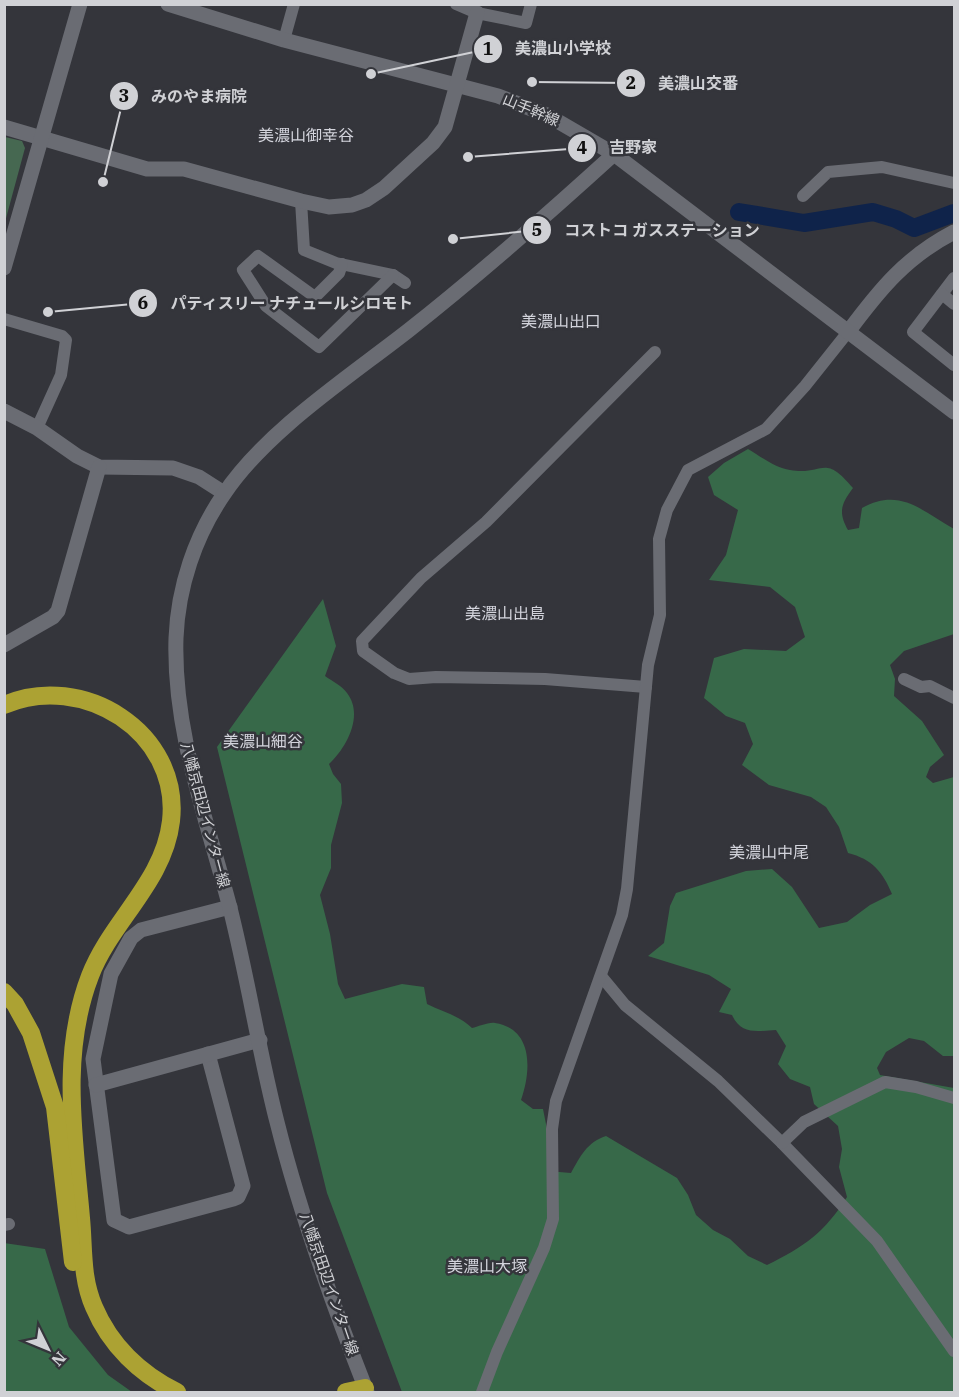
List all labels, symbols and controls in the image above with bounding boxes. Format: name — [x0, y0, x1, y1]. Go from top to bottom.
callout: 美濃山小学校 — [473, 32, 623, 66]
text: 1 — [483, 37, 494, 60]
text: 美濃山小学校 — [515, 38, 611, 58]
callout: 美濃山交番 — [616, 66, 750, 100]
text: 2 — [626, 71, 636, 94]
text: 美濃山交番 — [658, 73, 738, 93]
callout: みのやま病院 — [109, 79, 259, 113]
text: 3 — [119, 84, 129, 107]
text: みのやま病院 — [151, 86, 247, 106]
street label: 山手幹線 — [500, 89, 563, 130]
district label: 美濃山御幸谷 — [258, 125, 354, 145]
callout: 吉野家 — [567, 131, 669, 165]
text: 4 — [577, 136, 588, 159]
text: 吉野家 — [609, 137, 657, 157]
callout: コストコ ガスステーション — [522, 213, 771, 247]
text: 5 — [532, 218, 542, 241]
text: コストコ ガスステーション — [564, 220, 760, 240]
callout: パティスリー ナチュールシロモト — [128, 286, 426, 320]
text: 6 — [138, 291, 149, 314]
text: パティスリー ナチュールシロモト — [171, 293, 413, 313]
district label: 美濃山出口 — [521, 311, 601, 331]
district label: 美濃山出島 — [465, 603, 545, 623]
district label: 美濃山細谷 — [223, 731, 303, 751]
street label: 八幡京田辺インター線 — [177, 740, 234, 890]
district label: 美濃山中尾 — [729, 842, 809, 862]
street label: 八幡京田辺インター線 — [296, 1210, 363, 1358]
district label: 美濃山大塚 — [447, 1256, 527, 1276]
north arrow — [18, 1319, 78, 1379]
text: N — [47, 1348, 71, 1371]

